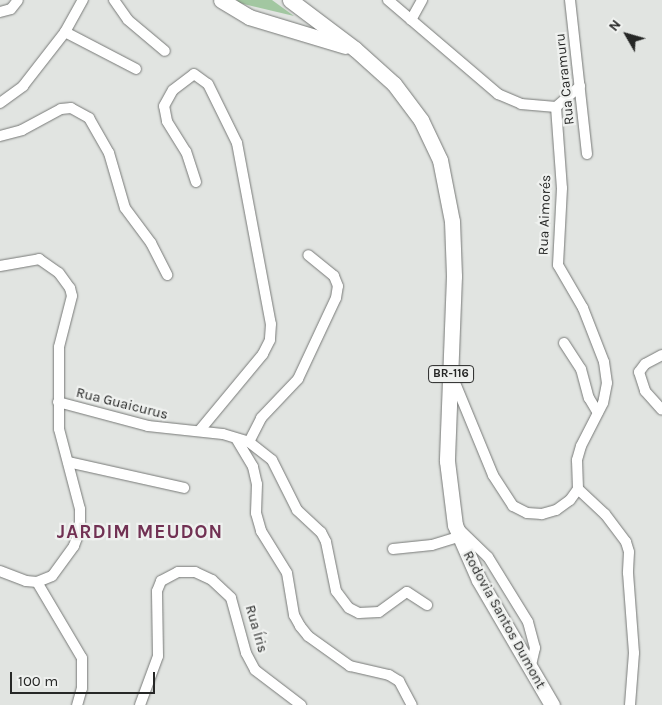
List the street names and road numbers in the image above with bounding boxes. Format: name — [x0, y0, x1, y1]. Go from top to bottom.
street label: Rua Caramuru — [552, 32, 578, 126]
street label: Rua Aimorés — [535, 174, 555, 256]
road number: BR-116 — [427, 364, 475, 384]
street label: Rua Guaicurus — [74, 384, 170, 424]
street label: Rodovia Santos Dumont — [459, 548, 549, 692]
street label: Rua Íris — [241, 603, 271, 655]

